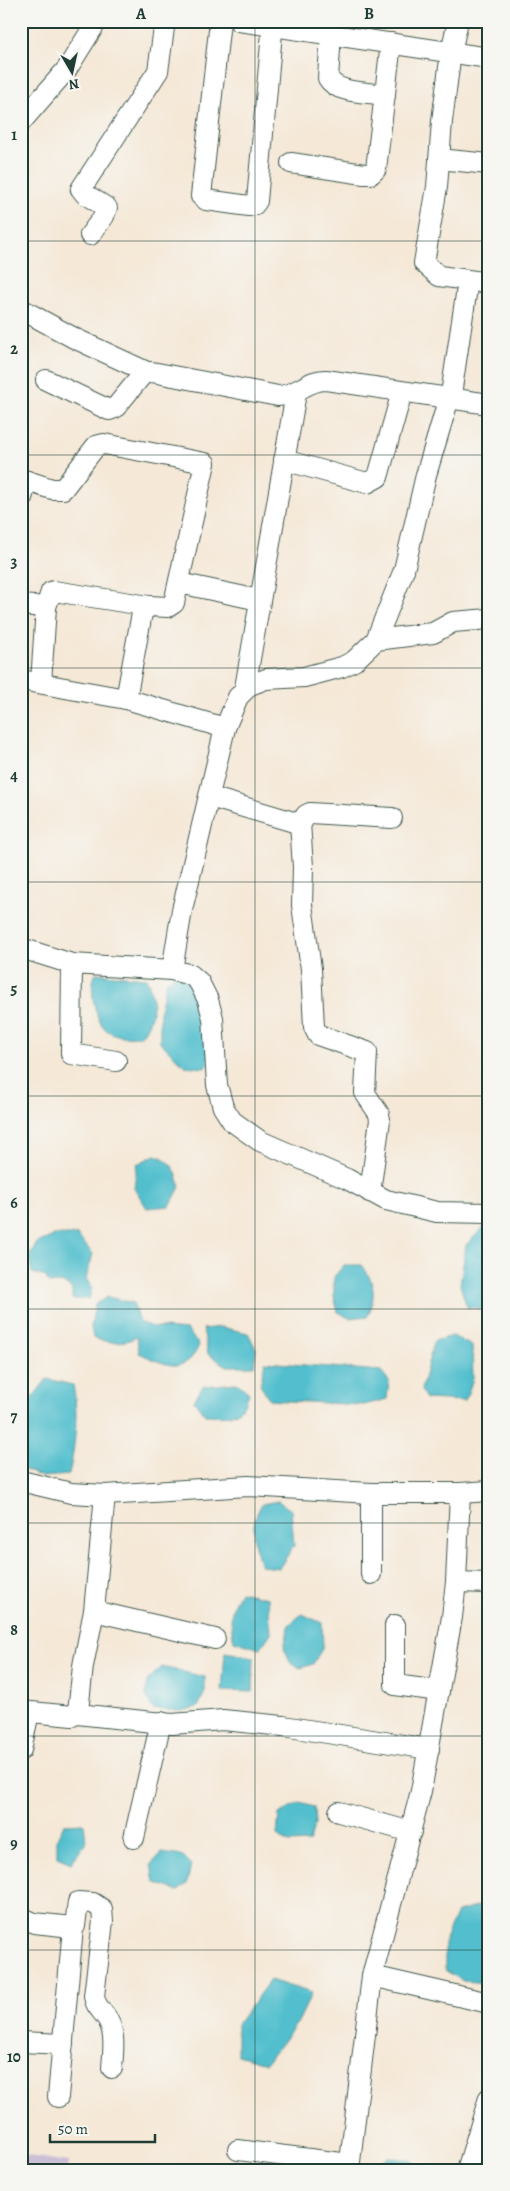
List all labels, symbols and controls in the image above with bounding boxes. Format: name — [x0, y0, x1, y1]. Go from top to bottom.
text: A — [135, 3, 147, 25]
text: B — [364, 3, 374, 25]
north arrow — [48, 48, 98, 98]
text: N — [67, 74, 80, 95]
text: 1 — [11, 124, 17, 146]
text: 2 — [10, 338, 18, 360]
text: 3 — [11, 551, 18, 573]
text: 4 — [10, 765, 18, 787]
text: 5 — [11, 978, 18, 1000]
text: 6 — [10, 1192, 18, 1214]
text: 7 — [11, 1406, 18, 1428]
text: 8 — [10, 1619, 18, 1641]
text: 9 — [10, 1833, 18, 1855]
text: 10 — [7, 2046, 21, 2068]
scale bar — [50, 2111, 155, 2143]
text: 50 m — [58, 2119, 88, 2139]

